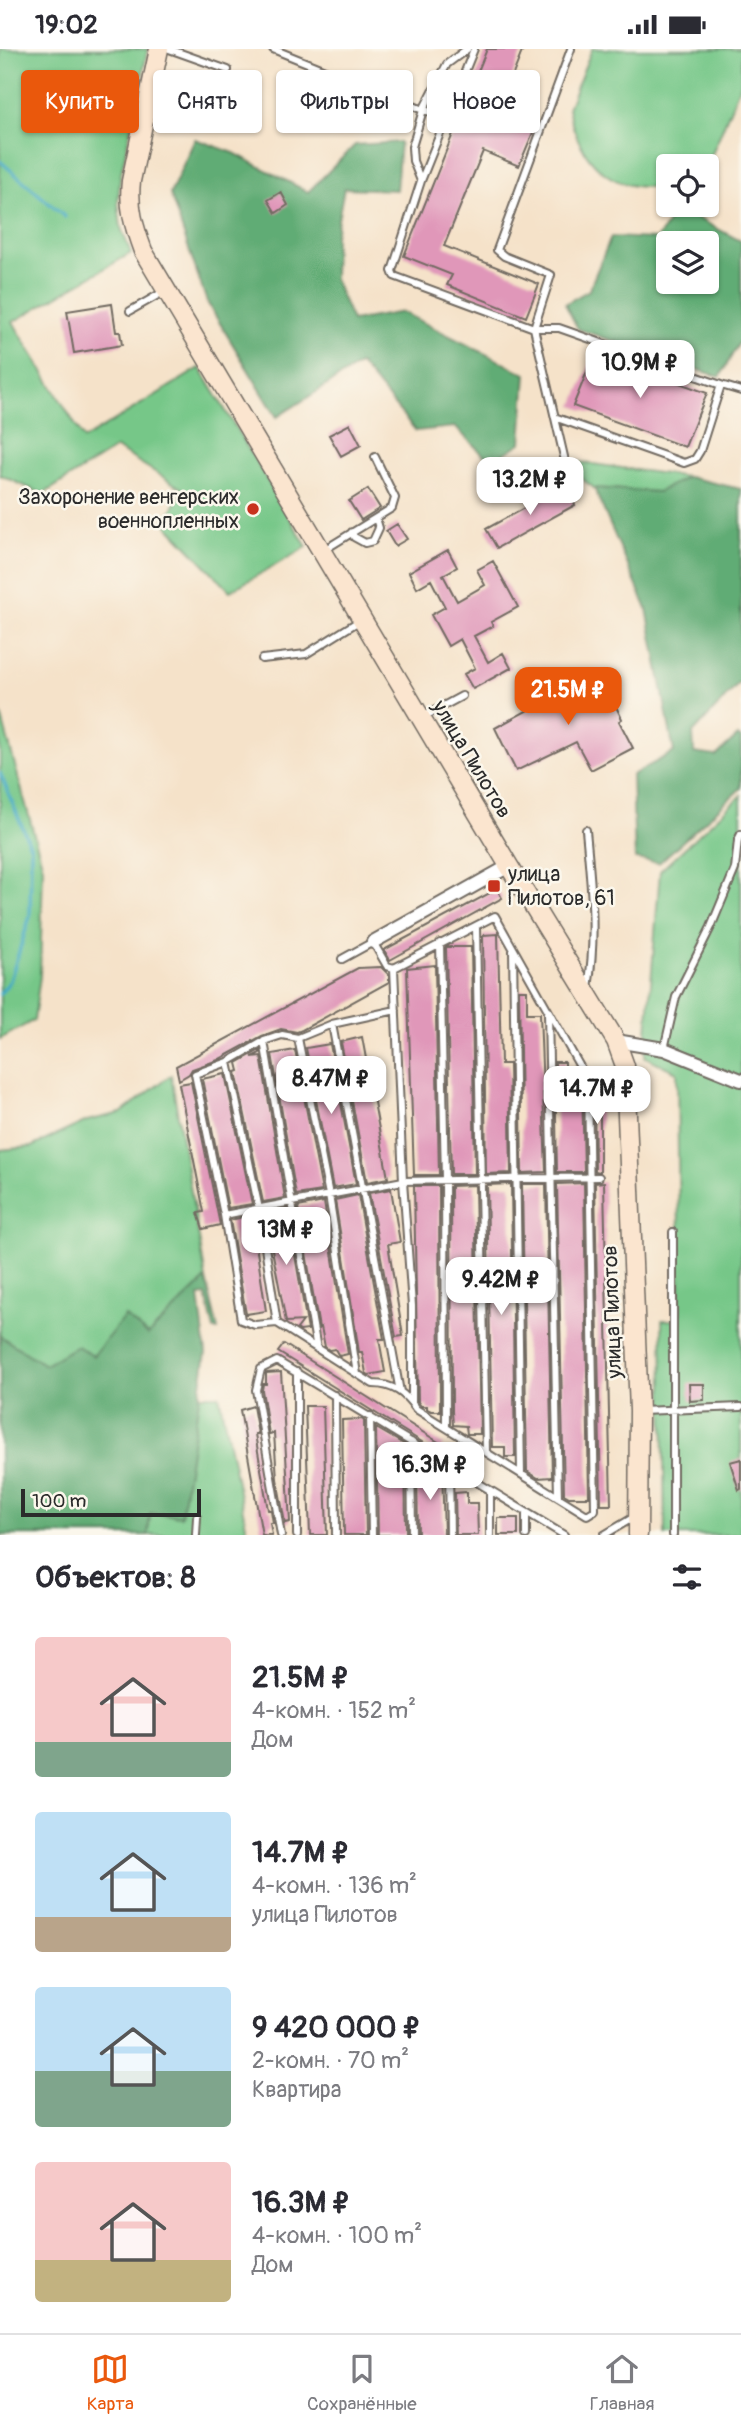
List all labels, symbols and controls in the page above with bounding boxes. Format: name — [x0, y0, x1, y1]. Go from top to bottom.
text: 19:02 — [35, 9, 98, 41]
chip: Купить — [21, 70, 139, 133]
chip: Снять — [153, 70, 262, 133]
chip: Фильтры — [276, 70, 413, 133]
chip: Новое — [427, 70, 540, 133]
map controls — [656, 154, 719, 294]
button: locate — [656, 154, 719, 217]
button: layers — [656, 231, 719, 294]
pin: 10.9M ₽ — [575, 341, 705, 400]
text: 10.9M ₽ — [602, 348, 678, 377]
pin: 13.2M ₽ — [465, 457, 595, 517]
text: 13.2M ₽ — [492, 465, 568, 494]
place label: Захоронение венгерских военнопленных — [18, 484, 239, 535]
marker: Захоронение венгерских военнопленных — [245, 501, 261, 517]
pin: 21.5M ₽ — [503, 667, 633, 727]
text: 21.5M ₽ — [531, 675, 605, 704]
street label: улица Пилотов — [425, 694, 517, 823]
place label: улица Пилотов, 61 — [507, 861, 615, 912]
marker: улица Пилотов, 61 — [486, 878, 502, 894]
pin: 8.47M ₽ — [266, 1056, 396, 1116]
text: 8.47M ₽ — [292, 1064, 370, 1093]
pin: 14.7M ₽ — [532, 1067, 662, 1126]
text: 14.7M ₽ — [560, 1074, 634, 1103]
pin: 13M ₽ — [237, 1207, 335, 1267]
text: 13M ₽ — [257, 1215, 315, 1244]
street label: улица Пилотов — [597, 1245, 628, 1380]
pin: 9.42M ₽ — [436, 1257, 566, 1317]
text: 9.42M ₽ — [462, 1265, 540, 1294]
pin: 16.3M ₽ — [365, 1443, 495, 1502]
text: 16.3M ₽ — [392, 1450, 468, 1479]
scale bar — [21, 1486, 201, 1518]
text: 100 m — [32, 1489, 86, 1513]
icon: filters — [668, 1558, 706, 1596]
text: Объектов: 8 — [35, 1559, 196, 1596]
text: 21.5M ₽ — [252, 1659, 349, 1696]
icon: home — [91, 1665, 175, 1749]
text: 4-комн. · 152 m² — [252, 1696, 416, 1725]
text: Дом — [252, 1725, 293, 1754]
text: 14.7M ₽ — [252, 1834, 350, 1871]
icon: home — [91, 1840, 175, 1924]
text: 4-комн. · 136 m² — [252, 1871, 417, 1900]
text: улица Пилотов — [252, 1900, 398, 1929]
text: 9 420 000 ₽ — [252, 2009, 421, 2046]
icon: home — [91, 2015, 175, 2099]
text: 2-комн. · 70 m² — [252, 2046, 409, 2075]
text: Квартира — [252, 2075, 341, 2104]
text: 16.3M ₽ — [252, 2184, 351, 2221]
icon: home — [91, 2190, 175, 2274]
text: 4-комн. · 100 m² — [252, 2221, 422, 2250]
text: Дом — [252, 2250, 293, 2279]
tab: Карта — [87, 2350, 134, 2416]
tab: Сохранённые — [307, 2350, 417, 2416]
tab: Главная — [590, 2350, 654, 2416]

